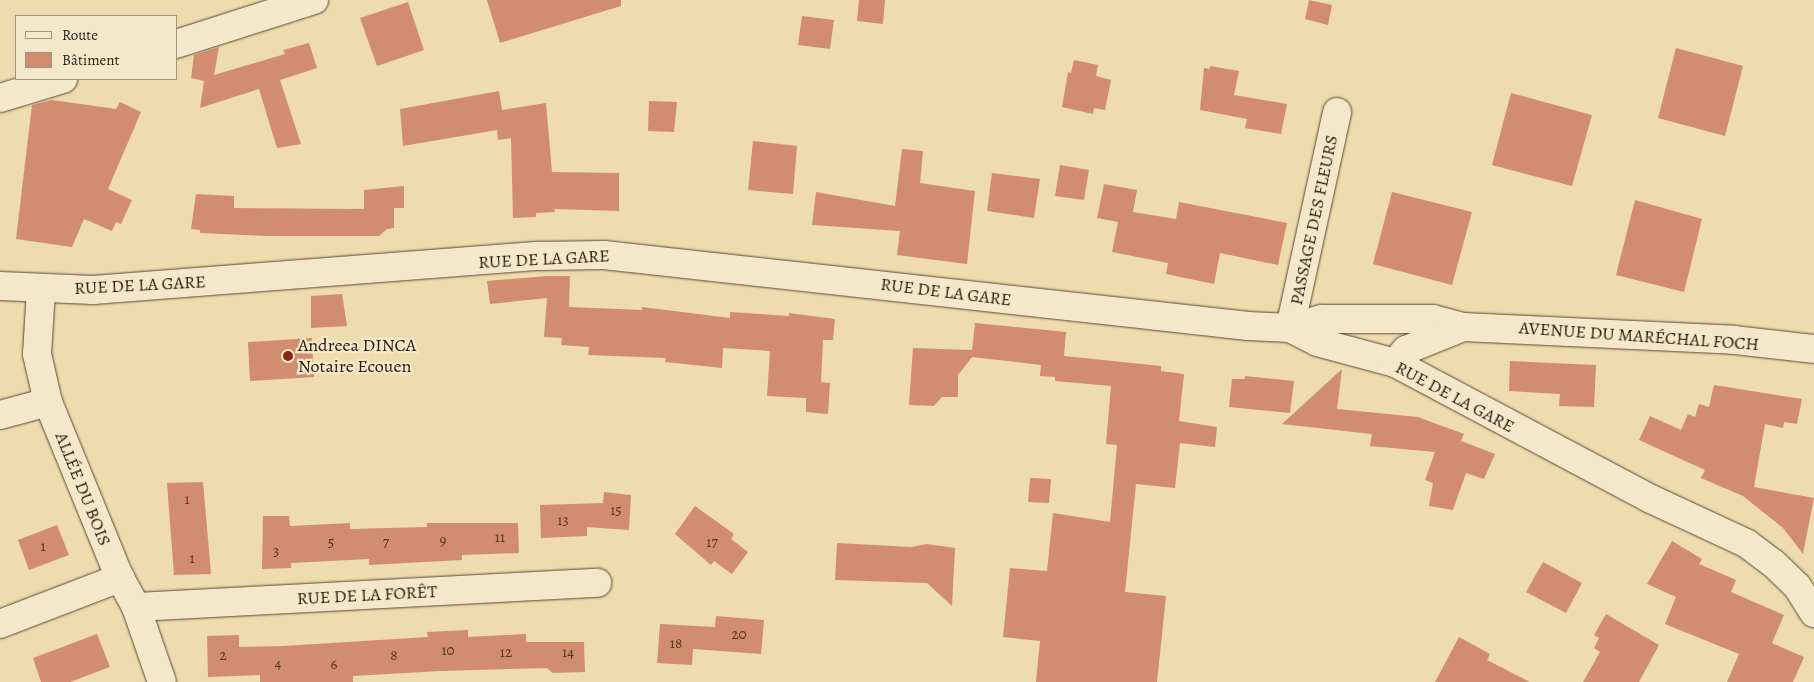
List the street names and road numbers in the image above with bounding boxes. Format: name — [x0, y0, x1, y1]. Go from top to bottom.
street label: PASSAGE DES FLEURS — [1285, 133, 1343, 307]
street label: RUE DE LA GARE — [478, 245, 610, 273]
street label: RUE DE LA GARE — [74, 271, 206, 299]
street label: RUE DE LA GARE — [879, 273, 1013, 311]
street label: AVENUE DU MARÉCHAL FOCH — [1518, 317, 1760, 355]
street label: RUE DE LA GARE — [1392, 357, 1518, 437]
street label: ALLÉE DU BOIS — [50, 429, 116, 549]
street label: RUE DE LA FORÊT — [296, 581, 438, 609]

